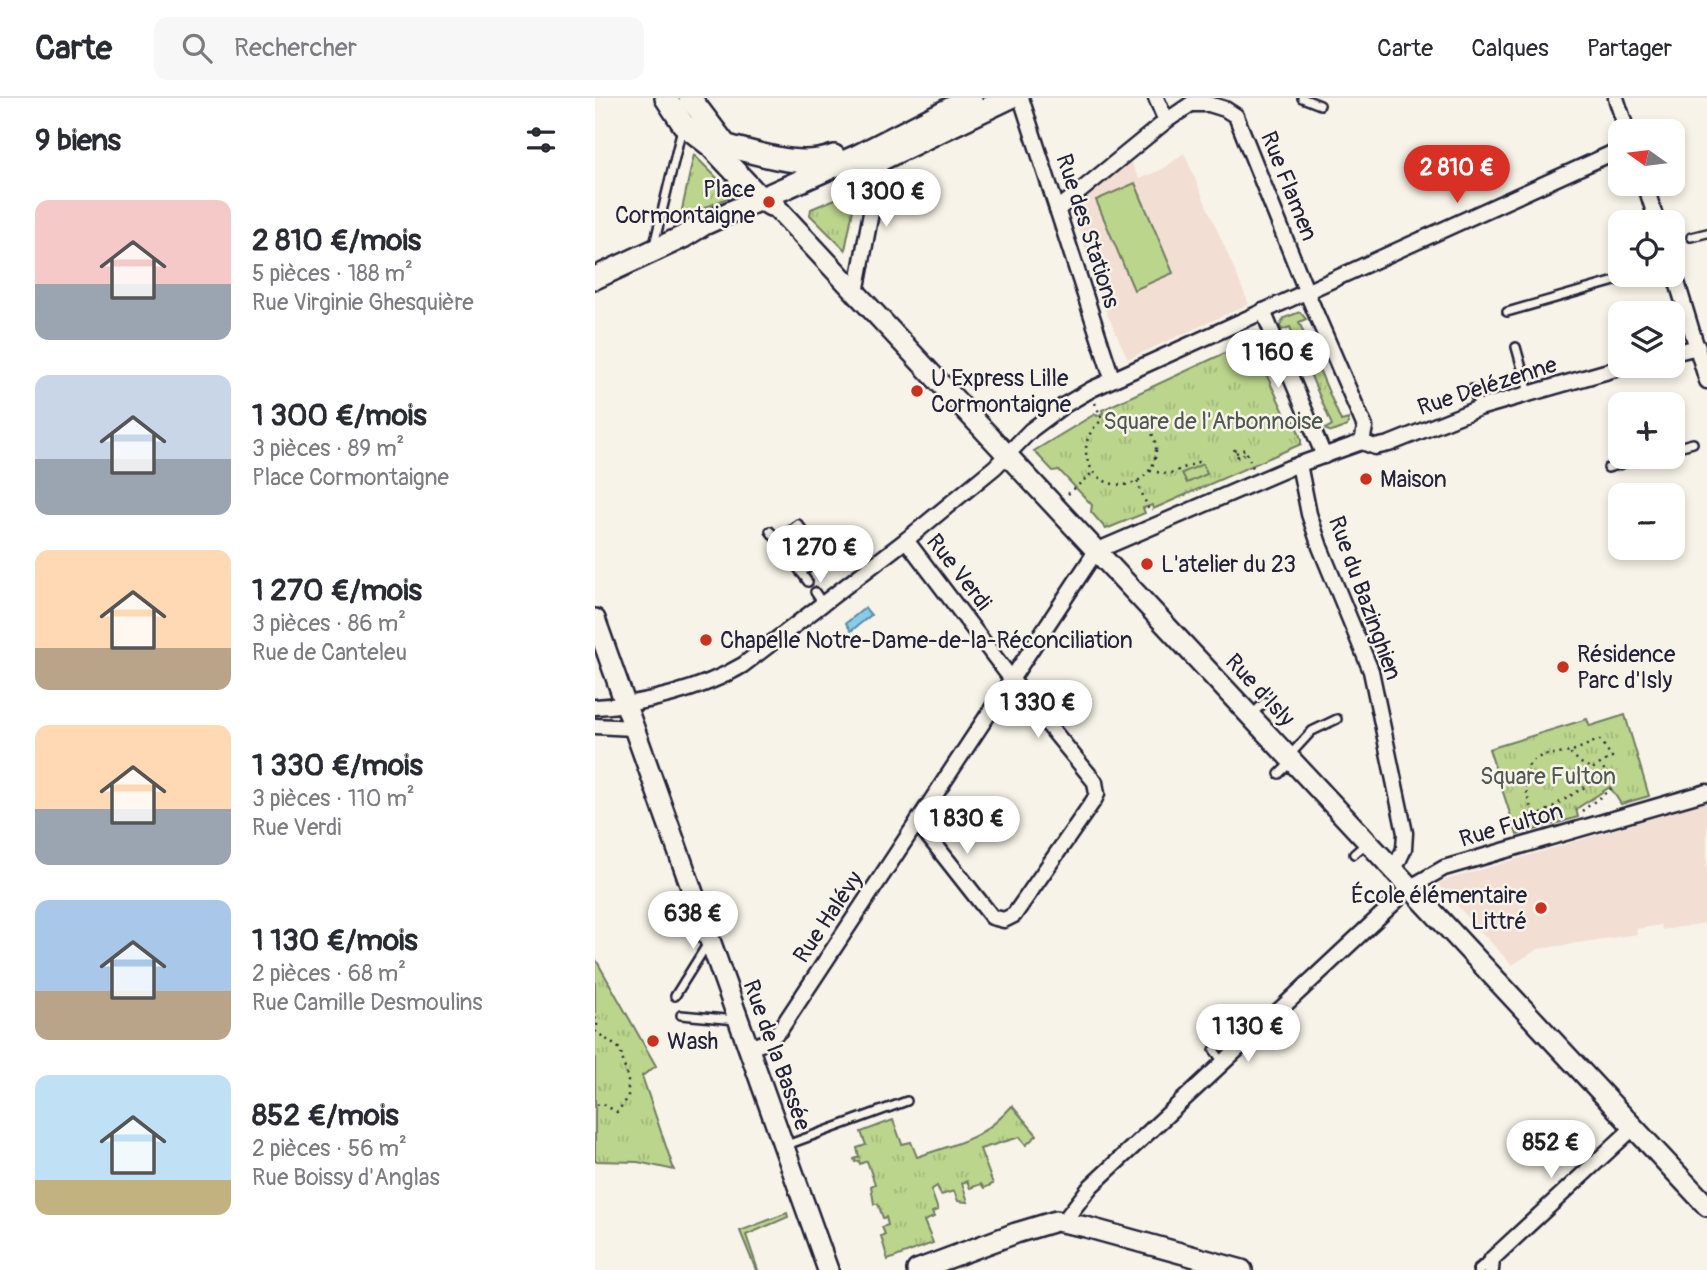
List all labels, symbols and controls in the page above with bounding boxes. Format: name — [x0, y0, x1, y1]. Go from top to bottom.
search box — [154, 17, 644, 80]
text: Carte — [35, 28, 112, 69]
icon: search — [178, 29, 216, 67]
text: Rechercher — [234, 32, 357, 64]
text: Carte — [1377, 34, 1433, 63]
text: Calques — [1471, 34, 1549, 63]
text: Partager — [1587, 34, 1672, 63]
north arrow — [1608, 119, 1685, 196]
map controls — [1608, 119, 1685, 560]
icon: filters — [522, 121, 560, 159]
text: 9 biens — [35, 122, 121, 159]
street label: Rue Flamen — [1254, 127, 1324, 245]
pin: 2 810 € — [1392, 146, 1522, 205]
street label: Rue des Stations — [1049, 150, 1127, 312]
text: 2 810 € — [1420, 153, 1494, 182]
pin: 1 300 € — [821, 170, 951, 229]
place label: Place Cormontaigne — [615, 175, 756, 230]
text: 1 300 € — [847, 177, 925, 206]
marker: Place Cormontaigne — [761, 194, 777, 210]
button: locate — [1608, 210, 1685, 287]
text: 2 810 €/mois — [252, 222, 421, 259]
icon: home — [91, 228, 175, 312]
text: 5 pièces · 188 m² — [252, 259, 413, 288]
text: Rue Virginie Ghesquière — [252, 288, 474, 317]
button: layers — [1608, 301, 1685, 378]
pin: 1 160 € — [1213, 330, 1343, 390]
text: 1 160 € — [1242, 338, 1314, 367]
street label: Rue Delézenne — [1414, 350, 1561, 422]
place label: U Express Lille Cormontaigne — [931, 364, 1072, 419]
marker: U Express Lille Cormontaigne — [909, 383, 925, 399]
button: + — [1608, 392, 1685, 469]
text: 1 300 €/mois — [252, 397, 427, 434]
icon: home — [91, 403, 175, 487]
park label: Square de l'Arbonnoise — [1103, 407, 1323, 436]
text: 3 pièces · 89 m² — [252, 434, 404, 463]
text: Place Cormontaigne — [252, 463, 449, 492]
place label: Maison — [1380, 465, 1447, 494]
marker: Maison — [1358, 471, 1374, 487]
button: − — [1608, 483, 1685, 560]
street label: Rue du Bazinghien — [1322, 512, 1408, 684]
pin: 1 270 € — [755, 526, 885, 585]
street label: Rue Verdi — [920, 528, 998, 616]
text: 1 270 € — [783, 533, 857, 562]
place label: L'atelier du 23 — [1161, 550, 1296, 579]
marker: L'atelier du 23 — [1139, 556, 1155, 572]
text: 1 270 €/mois — [252, 572, 422, 609]
icon: home — [91, 578, 175, 662]
text: 3 pièces · 86 m² — [252, 609, 406, 638]
place label: Chapelle Notre-Dame-de-la-Réconciliation — [720, 626, 1133, 655]
marker: Chapelle Notre-Dame-de-la-Réconciliation — [698, 632, 714, 648]
text: Rue de Canteleu — [252, 638, 407, 667]
place label: Résidence Parc d'Isly — [1577, 640, 1676, 695]
street label: Rue d'Isly — [1219, 648, 1301, 733]
marker: Résidence Parc d'Isly — [1555, 659, 1571, 675]
pin: 1 330 € — [973, 680, 1103, 740]
text: 1 330 € — [1000, 688, 1076, 717]
text: 1 330 €/mois — [252, 747, 423, 784]
icon: home — [91, 753, 175, 837]
park label: Square Fulton — [1480, 762, 1616, 791]
text: 3 pièces · 110 m² — [252, 784, 415, 813]
pin: 1 830 € — [902, 796, 1032, 856]
street label: Rue Fulton — [1456, 796, 1566, 854]
text: 1 830 € — [930, 804, 1004, 833]
text: Rue Verdi — [252, 813, 341, 842]
street label: Rue Halévy — [787, 865, 869, 968]
place label: École élémentaire Littré — [1351, 881, 1528, 936]
pin: 638 € — [644, 892, 742, 951]
text: 638 € — [664, 899, 722, 928]
marker: École élémentaire Littré — [1533, 900, 1549, 916]
text: 1 130 €/mois — [252, 922, 418, 959]
icon: home — [91, 928, 175, 1012]
text: 2 pièces · 68 m² — [252, 959, 406, 988]
street label: Rue de la Bassée — [736, 976, 818, 1135]
text: Rue Camille Desmoulins — [252, 988, 482, 1017]
pin: 1 130 € — [1183, 1004, 1313, 1064]
text: 1 130 € — [1212, 1012, 1284, 1041]
place label: Wash — [667, 1027, 718, 1056]
marker: Wash — [645, 1033, 661, 1049]
text: 852 €/mois — [252, 1097, 399, 1134]
icon: home — [91, 1103, 175, 1187]
pin: 852 € — [1502, 1121, 1600, 1180]
text: 852 € — [1522, 1128, 1580, 1157]
text: 2 pièces · 56 m² — [252, 1134, 407, 1163]
text: Rue Boissy d'Anglas — [252, 1163, 440, 1192]

